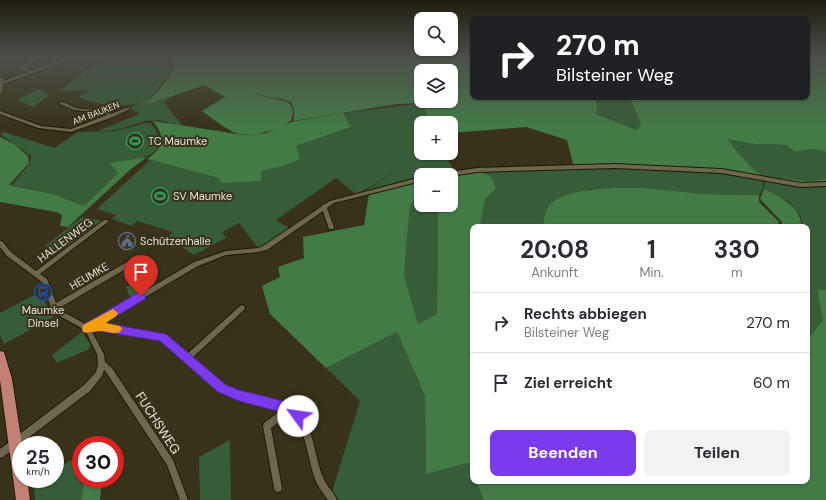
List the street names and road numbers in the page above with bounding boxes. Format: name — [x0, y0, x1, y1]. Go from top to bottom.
street label: AM BAUKEN — [71, 99, 121, 127]
street label: HALLENWEG — [35, 215, 95, 265]
street label: HEUMKE — [67, 259, 111, 293]
street label: FUCHSWEG — [132, 389, 184, 457]

